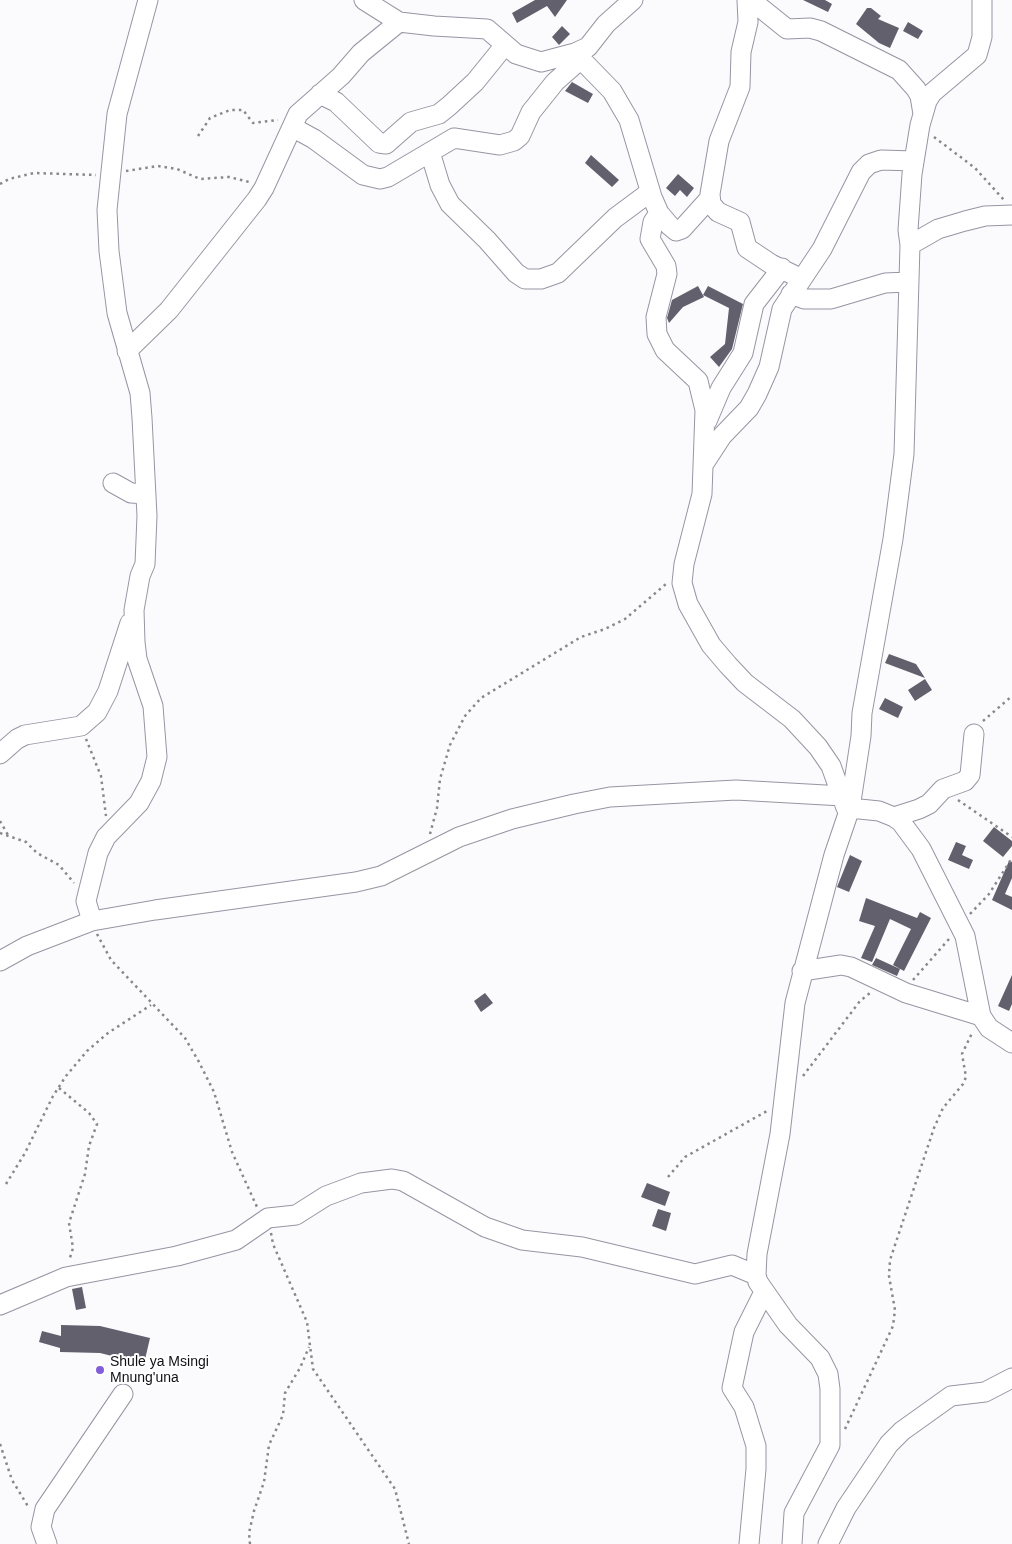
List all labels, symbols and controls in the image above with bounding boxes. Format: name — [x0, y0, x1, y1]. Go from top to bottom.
place label: Shule ya Msingi Mnung'una — [110, 1354, 209, 1386]
marker: Shule ya Msingi Mnung'una — [94, 1364, 106, 1376]

